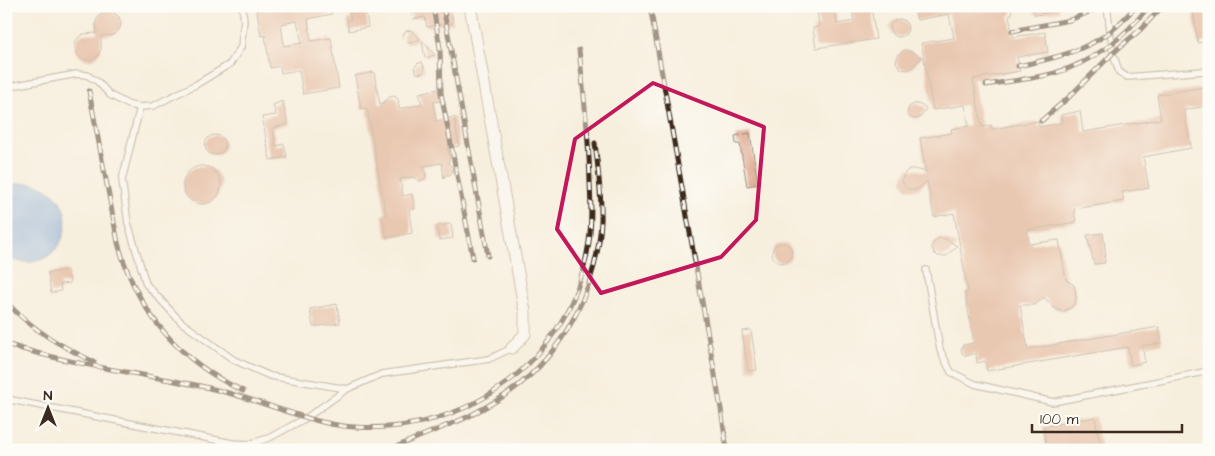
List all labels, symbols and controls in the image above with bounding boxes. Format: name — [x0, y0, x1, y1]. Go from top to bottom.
north arrow — [22, 384, 72, 434]
text: N — [44, 386, 53, 406]
scale bar — [1032, 401, 1182, 433]
text: 100 m — [1040, 409, 1079, 430]

